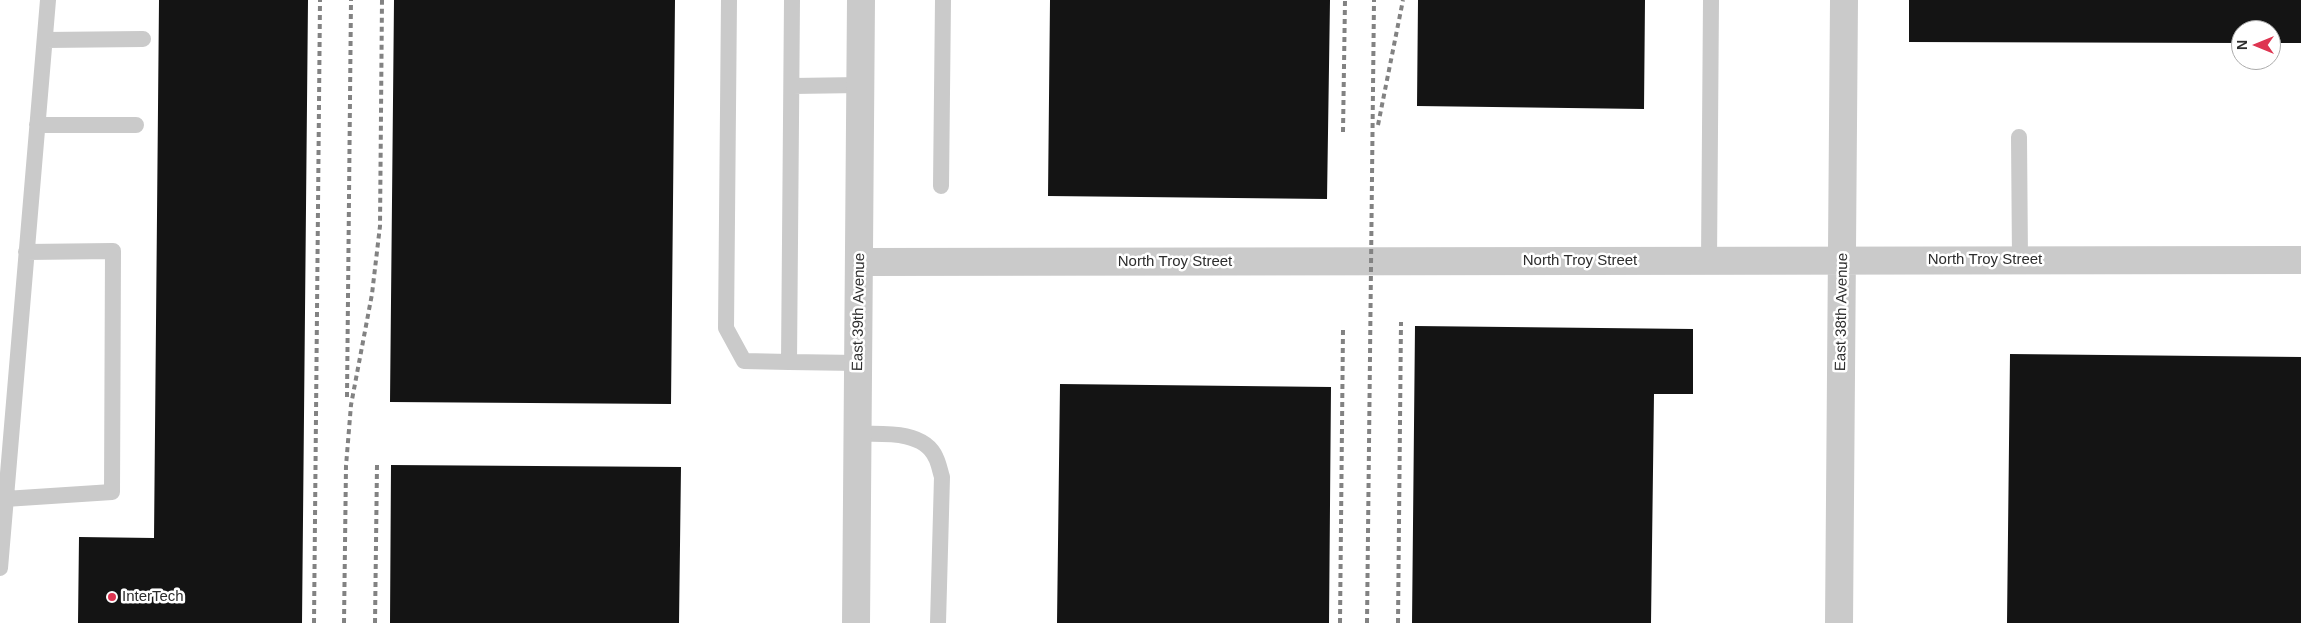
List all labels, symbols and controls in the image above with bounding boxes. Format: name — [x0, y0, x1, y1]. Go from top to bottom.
north arrow — [2231, 20, 2281, 70]
text: N — [2234, 40, 2250, 50]
street label: North Troy Street — [1928, 251, 2042, 269]
street label: North Troy Street — [1523, 252, 1637, 270]
street label: East 39th Avenue — [849, 253, 869, 371]
street label: North Troy Street — [1118, 253, 1232, 271]
street label: East 38th Avenue — [1832, 253, 1852, 371]
place label: InterTech — [122, 588, 184, 606]
marker: InterTech — [106, 591, 118, 603]

